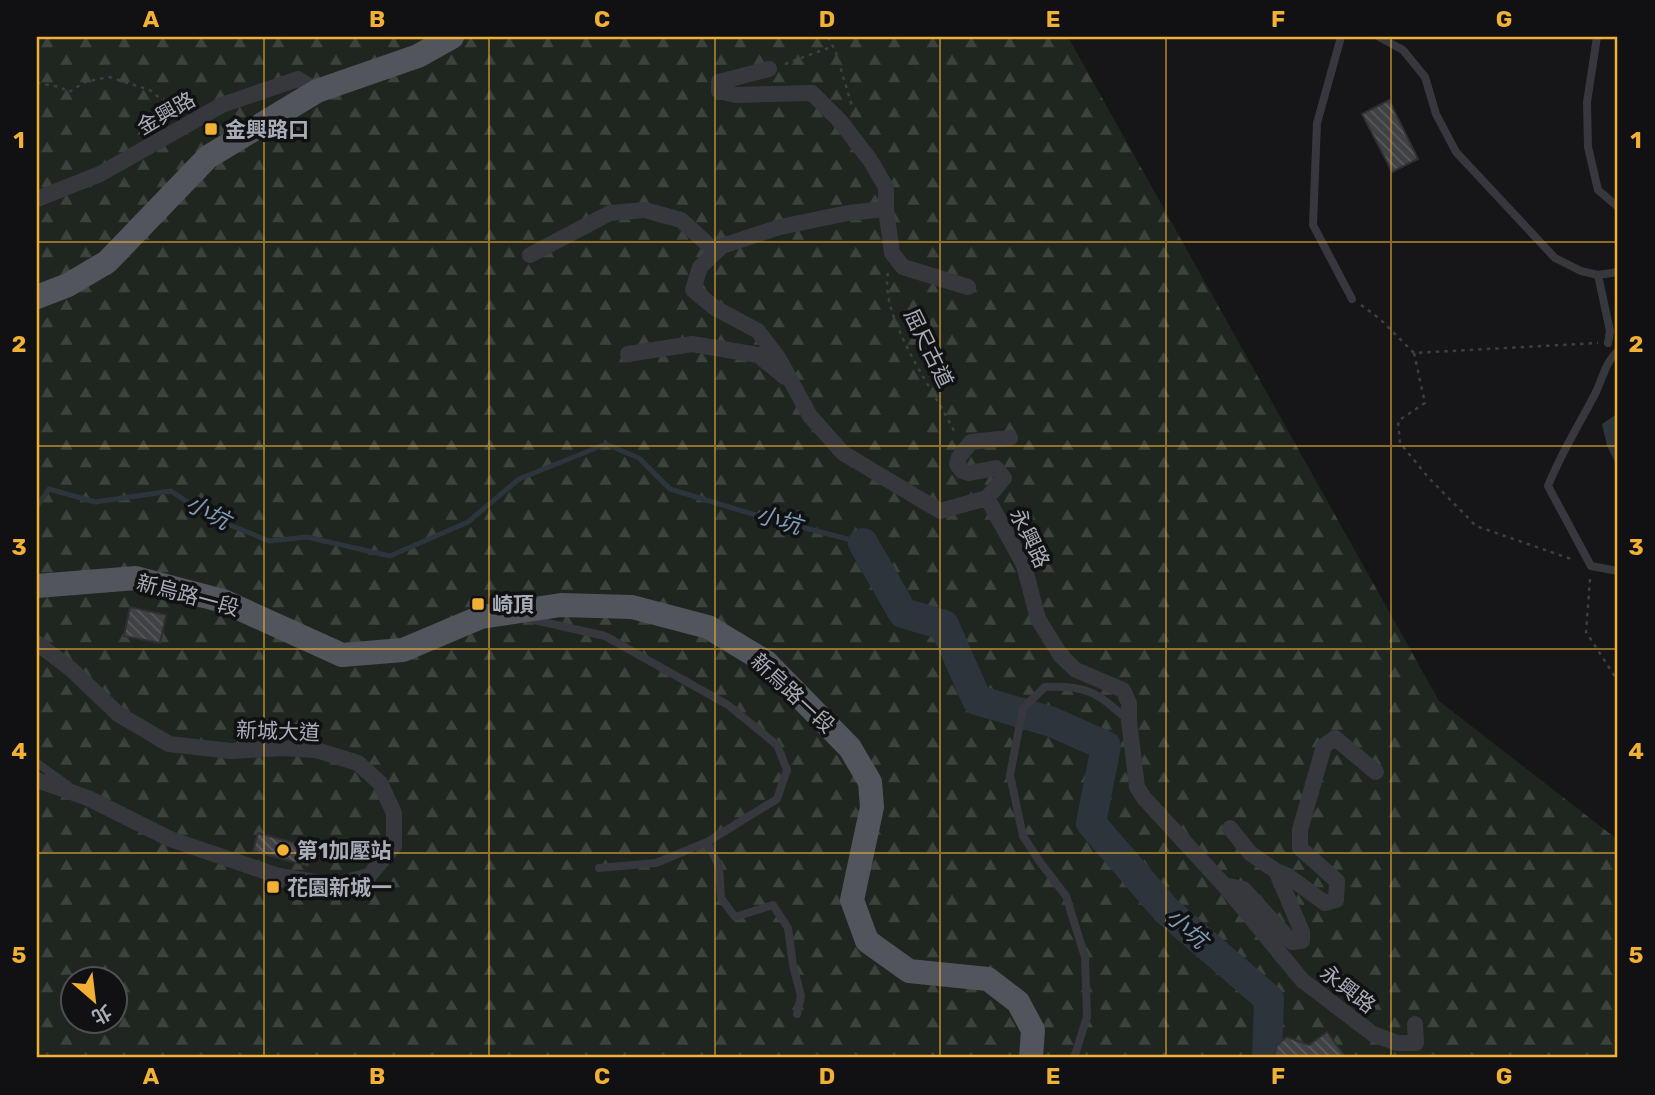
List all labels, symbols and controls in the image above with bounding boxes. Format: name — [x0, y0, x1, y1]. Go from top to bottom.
text: A — [143, 5, 160, 33]
text: B — [369, 5, 385, 33]
text: C — [594, 5, 610, 33]
text: D — [819, 5, 835, 33]
text: E — [1046, 5, 1060, 33]
text: F — [1271, 5, 1285, 33]
text: G — [1496, 5, 1512, 33]
street label: 金興路 — [132, 86, 200, 140]
place label: 金興路口 — [225, 117, 309, 142]
marker: 金興路口 — [203, 121, 219, 137]
text: 1 — [13, 126, 25, 154]
text: 1 — [1630, 126, 1642, 154]
street label: 屈尺古道 — [899, 305, 959, 391]
text: 2 — [12, 330, 26, 358]
text: 2 — [1629, 330, 1643, 358]
water label: 小坑 — [181, 489, 238, 537]
water label: 小坑 — [753, 500, 808, 541]
street label: 永興路 — [1005, 504, 1055, 572]
text: 3 — [11, 533, 27, 561]
text: 3 — [1628, 533, 1644, 561]
street label: 新烏路一段 — [134, 569, 242, 621]
place label: 崎頂 — [492, 592, 534, 617]
marker: 崎頂 — [470, 596, 486, 612]
street label: 新烏路一段 — [746, 648, 840, 738]
street label: 新城大道 — [236, 717, 320, 745]
text: 4 — [11, 737, 27, 765]
text: 4 — [1628, 737, 1644, 765]
place label: 第1加壓站 — [297, 838, 391, 863]
marker: 第1加壓站 — [275, 842, 291, 858]
place label: 花園新城一 — [287, 875, 392, 900]
marker: 花園新城一 — [265, 879, 281, 895]
water label: 小坑 — [1161, 902, 1216, 956]
text: 5 — [12, 941, 27, 969]
text: 5 — [1629, 941, 1644, 969]
street label: 永興路 — [1315, 960, 1381, 1018]
north arrow — [60, 965, 130, 1036]
text: 北 — [88, 1000, 116, 1029]
text: A — [143, 1062, 160, 1090]
text: B — [369, 1062, 385, 1090]
text: C — [594, 1062, 610, 1090]
text: D — [819, 1062, 835, 1090]
text: E — [1046, 1062, 1060, 1090]
text: F — [1271, 1062, 1285, 1090]
text: G — [1496, 1062, 1512, 1090]

